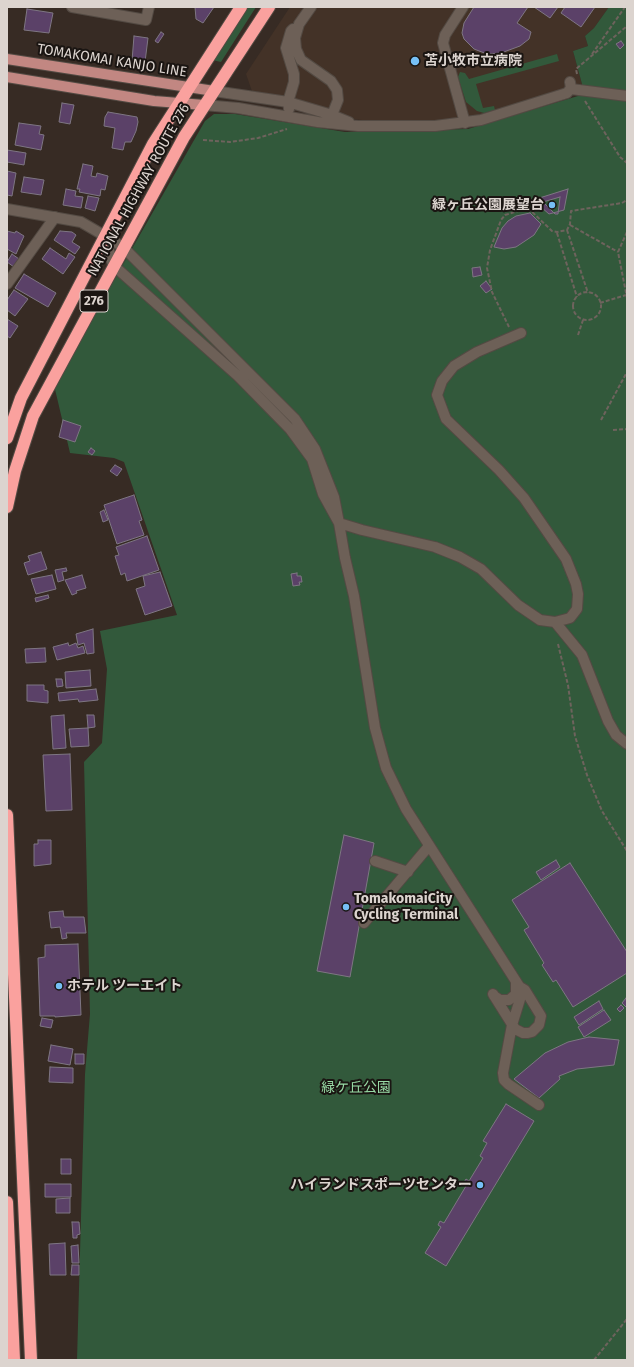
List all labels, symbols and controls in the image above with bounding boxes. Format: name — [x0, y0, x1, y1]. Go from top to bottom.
street label: TOMAKOMAI KANJO LINE — [36, 41, 188, 81]
place label: 苫小牧市立病院 — [424, 53, 522, 69]
marker: 苫小牧市立病院 — [409, 55, 421, 67]
street label: NATIONAL HIGHWAY ROUTE 276 — [85, 101, 193, 279]
place label: 緑ヶ丘公園展望台 — [432, 197, 544, 213]
marker: 緑ヶ丘公園展望台 — [547, 200, 557, 210]
road number: 276 — [80, 290, 108, 312]
place label: TomakomaiCity Cycling Terminal — [354, 891, 458, 924]
marker: TomakomaiCity Cycling Terminal — [341, 902, 351, 912]
place label: ホテル ツーエイト — [67, 978, 182, 994]
marker: ホテル ツーエイト — [54, 981, 64, 991]
park label: 緑ケ丘公園 — [321, 1080, 391, 1096]
place label: ハイランドスポーツセンター — [290, 1177, 472, 1193]
marker: ハイランドスポーツセンター — [475, 1180, 485, 1190]

